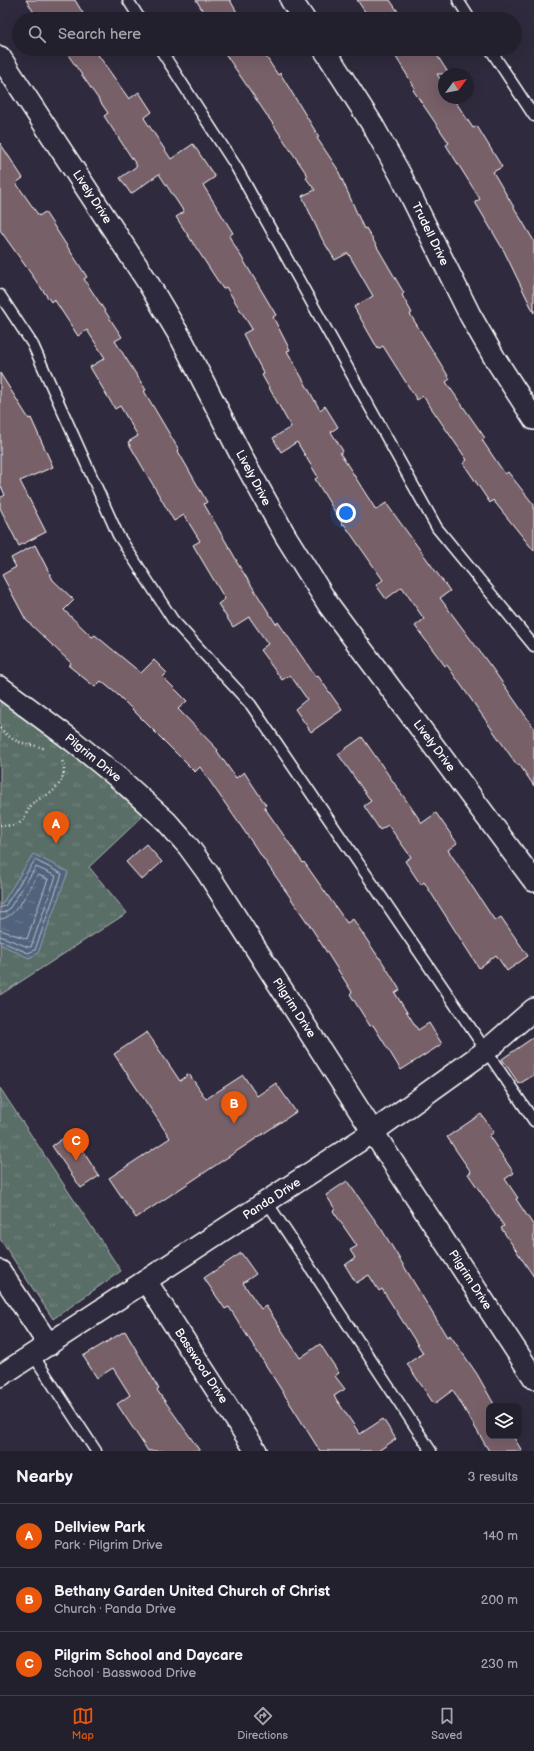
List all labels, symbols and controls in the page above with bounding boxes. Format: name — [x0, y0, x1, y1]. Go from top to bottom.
search box — [12, 12, 522, 56]
icon: search — [26, 23, 48, 45]
text: Search here — [58, 25, 141, 44]
north arrow — [438, 68, 474, 104]
street label: Lively Drive — [69, 167, 115, 227]
street label: Trudell Drive — [408, 200, 452, 268]
street label: Lively Drive — [232, 448, 274, 508]
your location — [336, 503, 356, 523]
street label: Lively Drive — [410, 717, 458, 775]
street label: Pilgrim Drive — [62, 731, 124, 785]
pin: A — [43, 811, 69, 844]
street label: Pilgrim Drive — [269, 975, 319, 1041]
pin: B — [221, 1091, 247, 1124]
pin: C — [63, 1128, 89, 1161]
street label: Panda Drive — [240, 1175, 304, 1223]
street label: Pilgrim Drive — [445, 1247, 495, 1313]
street label: Basswood Drive — [171, 1326, 231, 1406]
map controls — [486, 1403, 522, 1439]
button: layers — [486, 1403, 522, 1439]
text: Nearby — [16, 1467, 73, 1487]
text: 3 results — [467, 1469, 518, 1485]
text: Dellview Park — [54, 1518, 145, 1537]
text: A — [25, 1528, 33, 1544]
text: 140 m — [483, 1528, 518, 1544]
text: Park · Pilgrim Drive — [54, 1537, 163, 1553]
text: Bethany Garden United Church of Christ — [54, 1582, 330, 1601]
text: B — [24, 1592, 34, 1608]
text: 200 m — [481, 1592, 518, 1608]
text: Church · Panda Drive — [54, 1601, 176, 1617]
text: Pilgrim School and Daycare — [54, 1646, 243, 1665]
text: C — [24, 1656, 34, 1672]
text: 230 m — [481, 1656, 518, 1672]
text: School · Basswood Drive — [54, 1665, 196, 1681]
tab: Map — [72, 1705, 94, 1742]
tab: Directions — [237, 1705, 288, 1742]
tab: Saved — [431, 1705, 462, 1742]

